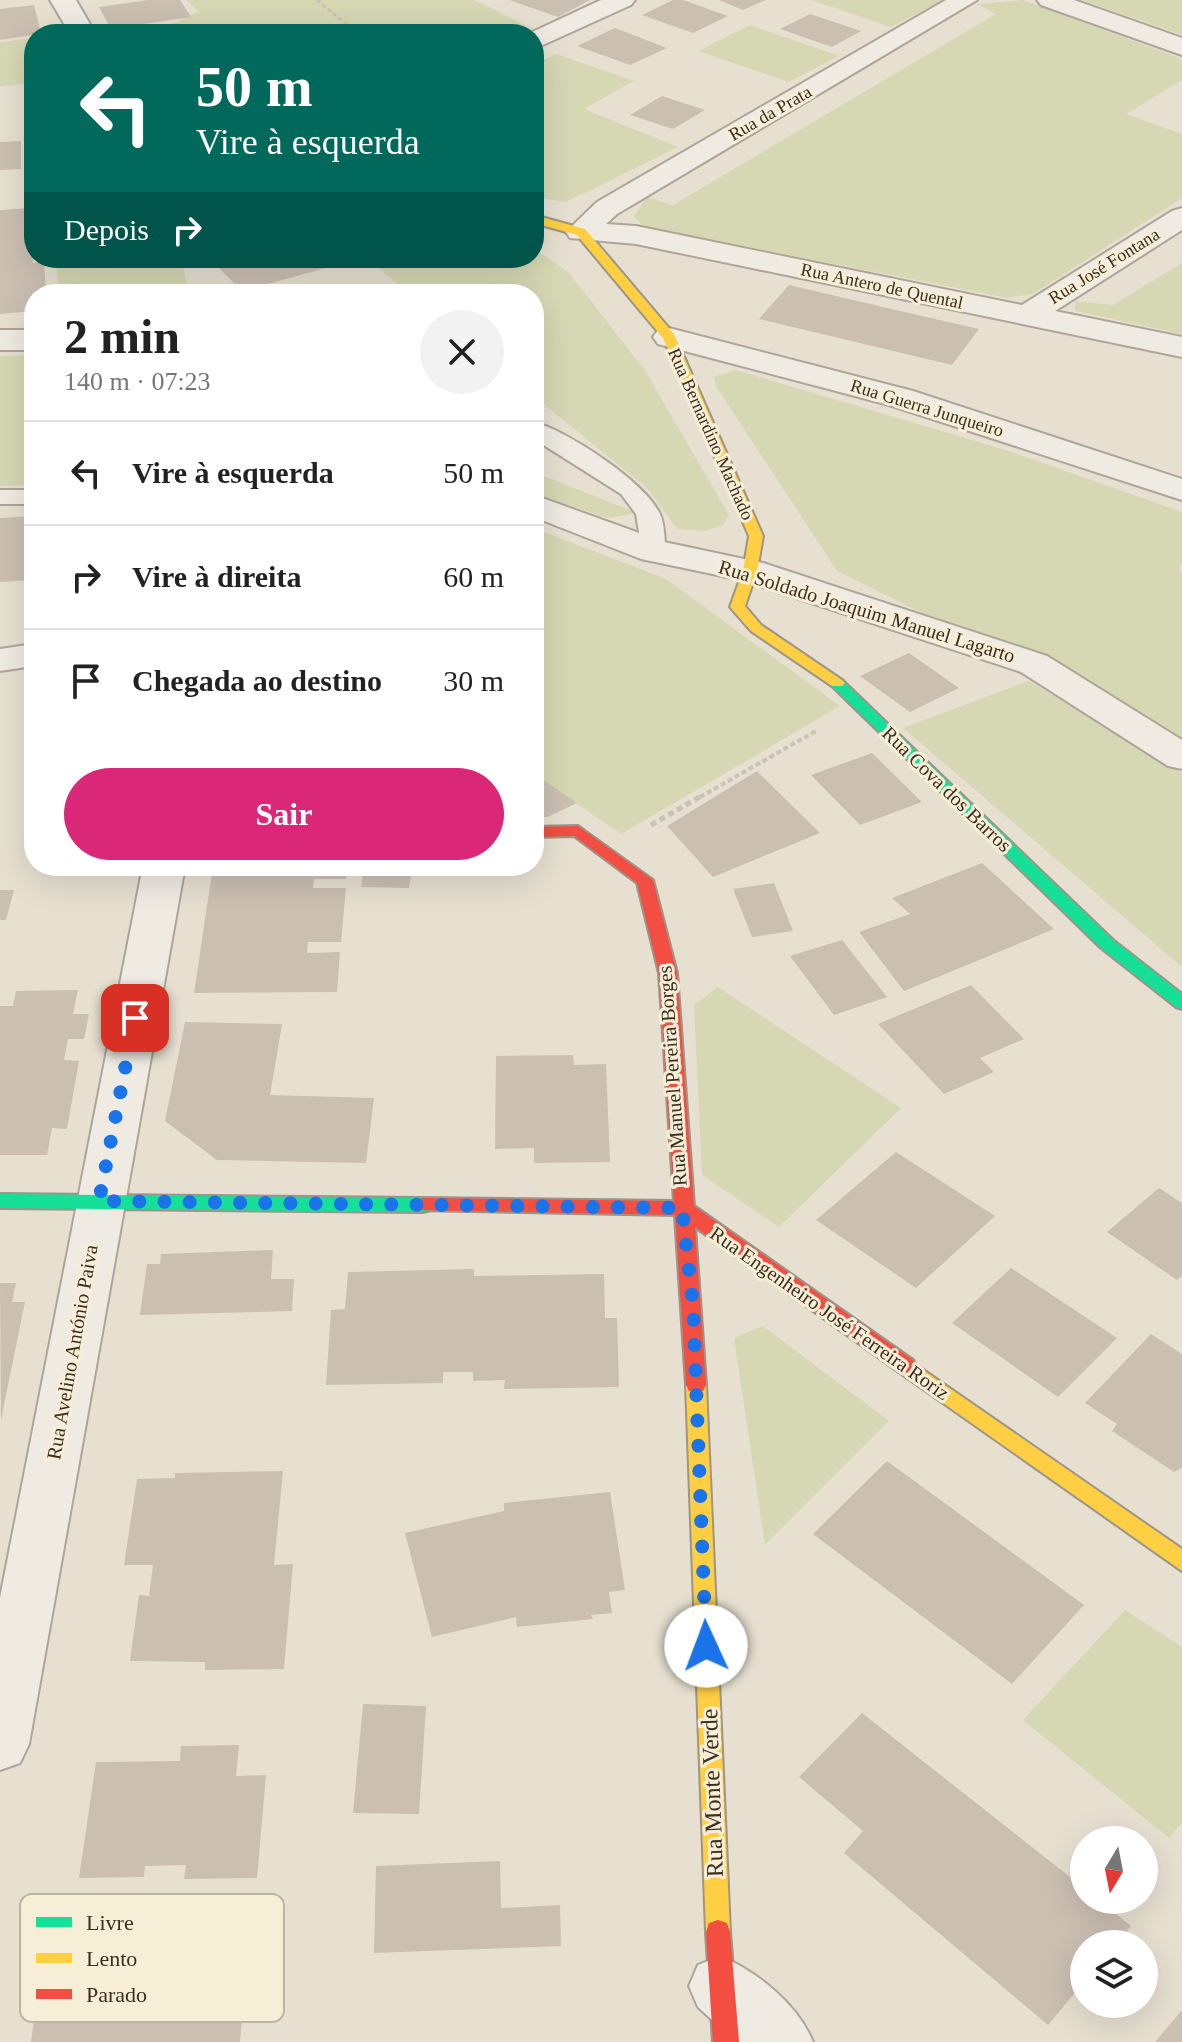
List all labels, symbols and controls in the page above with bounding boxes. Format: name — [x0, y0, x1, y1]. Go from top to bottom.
icon: left — [64, 56, 168, 160]
text: 50 m — [196, 56, 313, 118]
street label: Rua da Prata — [725, 81, 815, 145]
text: Vire à esquerda — [196, 122, 420, 162]
icon: right — [165, 208, 209, 252]
text: Depois — [64, 213, 149, 246]
street label: Rua José Fontana — [1045, 224, 1163, 308]
street label: Rua Antero de Quental — [799, 259, 965, 313]
text: 2 min — [64, 310, 180, 363]
button: close — [420, 310, 504, 394]
street label: Rua Bernardino Machado — [664, 345, 758, 523]
text: 140 m · 07:23 — [64, 367, 211, 396]
street label: Rua Guerra Junqueiro — [848, 375, 1006, 441]
icon: left — [64, 451, 108, 495]
text: Vire à esquerda — [132, 456, 334, 489]
text: 50 m — [443, 456, 504, 489]
icon: right — [64, 555, 108, 599]
street label: Rua Soldado Joaquim Manuel Lagarto — [716, 555, 1018, 668]
text: Vire à direita — [132, 560, 301, 593]
text: 60 m — [443, 560, 504, 593]
icon: arrive — [64, 659, 108, 703]
text: Chegada ao destino — [132, 664, 382, 697]
text: 30 m — [443, 664, 504, 697]
street label: Rua Cova dos Barros — [878, 722, 1016, 856]
button: Sair — [64, 768, 504, 860]
street label: Rua Manuel Pereira Borges — [653, 965, 692, 1187]
pin — [101, 984, 169, 1052]
icon: arrive — [113, 996, 157, 1040]
street label: Rua Engenheiro José Ferreira Roriz — [706, 1222, 954, 1405]
street label: Rua Avelino António Paiva — [42, 1243, 102, 1461]
position arrow — [664, 1604, 748, 1688]
street label: Rua Monte Verde — [696, 1708, 728, 1878]
north arrow — [1070, 1826, 1158, 1914]
map controls — [1070, 1826, 1158, 2018]
legend — [20, 1894, 284, 2022]
text: Livre — [86, 1910, 134, 1935]
button: layers — [1070, 1930, 1158, 2018]
text: Lento — [86, 1946, 137, 1971]
text: Parado — [86, 1982, 147, 2007]

